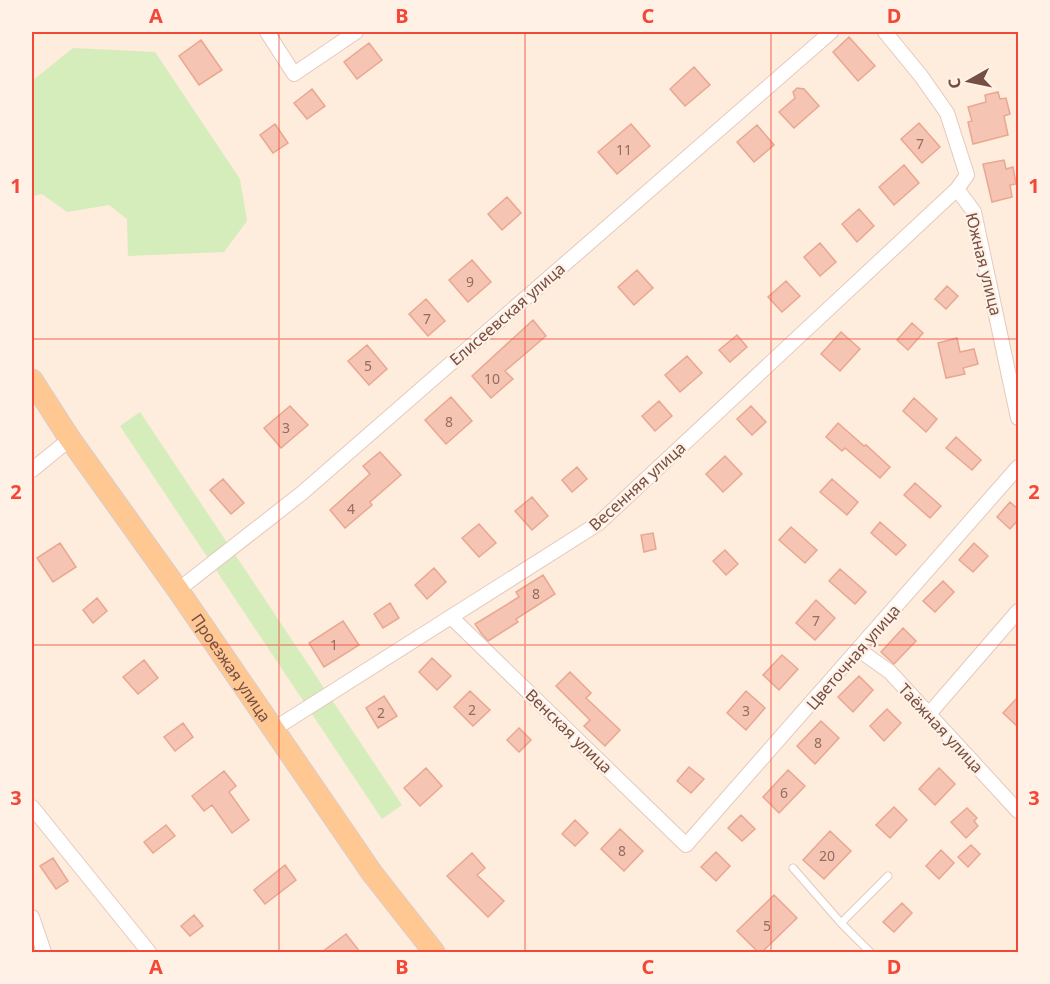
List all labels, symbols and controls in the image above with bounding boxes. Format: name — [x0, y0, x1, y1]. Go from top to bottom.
text: A — [149, 2, 163, 29]
text: B — [395, 2, 409, 29]
text: C — [642, 2, 655, 29]
text: D — [887, 2, 901, 29]
north arrow — [939, 51, 999, 111]
text: С — [943, 77, 966, 90]
house number: 7 — [916, 134, 924, 153]
house number: 11 — [616, 140, 632, 159]
text: 1 — [10, 172, 22, 199]
text: 1 — [1028, 172, 1040, 199]
street label: Южная улица — [961, 210, 1007, 318]
street label: Елисеевская улица — [445, 258, 569, 370]
house number: 9 — [466, 272, 474, 291]
house number: 7 — [423, 309, 431, 328]
house number: 5 — [364, 356, 372, 375]
house number: 10 — [484, 369, 500, 388]
house number: 8 — [445, 412, 453, 431]
house number: 3 — [282, 418, 290, 437]
street label: Весенняя улица — [584, 437, 690, 535]
text: 2 — [10, 478, 22, 505]
text: 2 — [1028, 478, 1040, 505]
house number: 4 — [347, 499, 355, 518]
house number: 8 — [532, 584, 540, 603]
street label: Цветочная улица — [801, 600, 905, 714]
street label: Проезжая улица — [186, 609, 276, 726]
house number: 7 — [812, 611, 820, 630]
house number: 1 — [330, 635, 338, 654]
street label: Таёжная улица — [894, 678, 988, 778]
street label: Венская улица — [521, 684, 617, 778]
house number: 2 — [468, 700, 476, 719]
house number: 3 — [742, 701, 750, 720]
house number: 2 — [377, 703, 385, 722]
house number: 8 — [814, 733, 822, 752]
house number: 6 — [780, 783, 788, 802]
text: 3 — [10, 784, 22, 811]
text: 3 — [1028, 784, 1040, 811]
house number: 8 — [618, 841, 626, 860]
house number: 20 — [819, 846, 835, 865]
house number: 5 — [763, 916, 771, 935]
text: A — [149, 953, 163, 980]
text: B — [395, 953, 409, 980]
text: C — [642, 953, 655, 980]
text: D — [887, 953, 901, 980]

